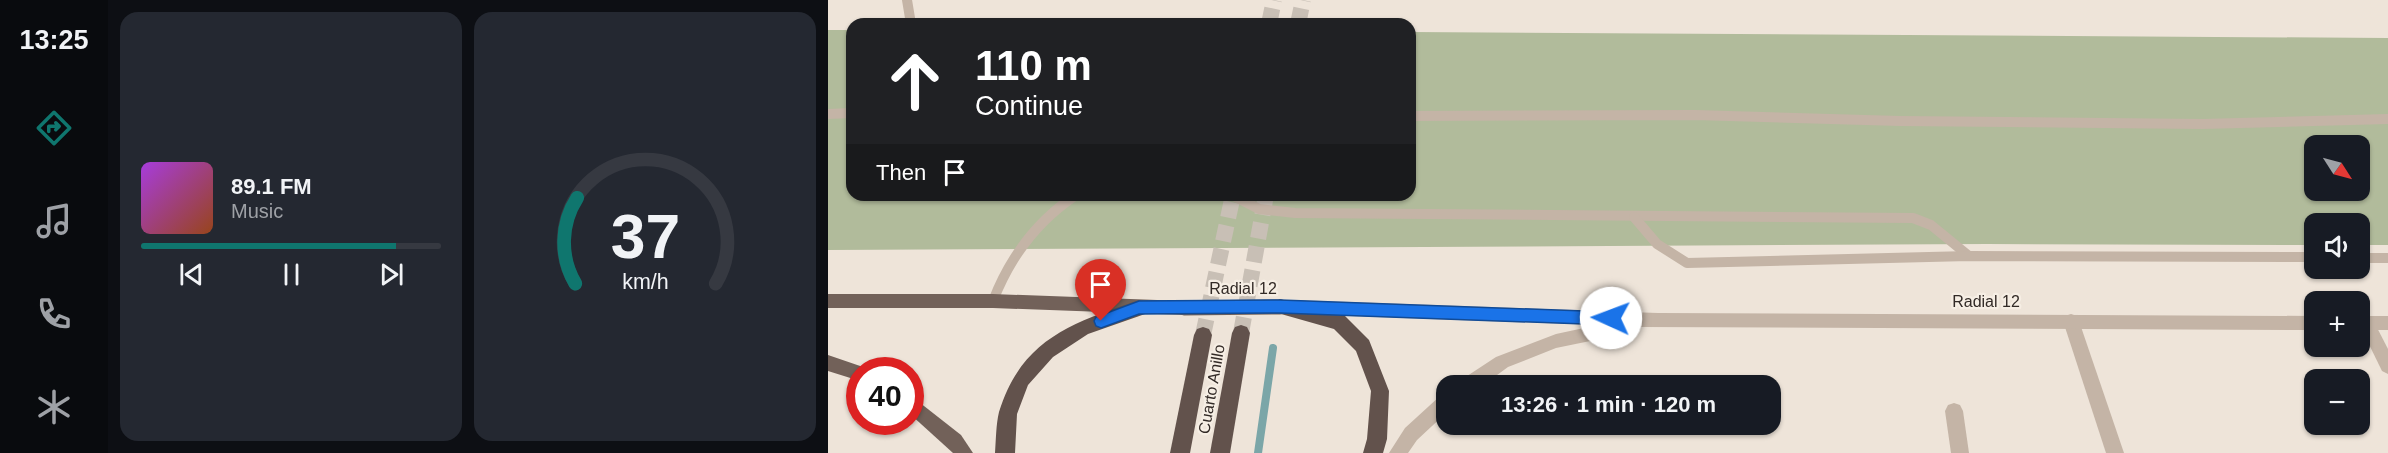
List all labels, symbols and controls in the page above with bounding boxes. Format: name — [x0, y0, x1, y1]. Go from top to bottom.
text: 13:25 — [19, 25, 89, 55]
icon: ahead — [876, 42, 954, 120]
text: 110 m — [975, 42, 1092, 89]
text: Continue — [975, 91, 1083, 121]
icon: directions — [33, 107, 75, 149]
north arrow — [2304, 135, 2370, 201]
map controls — [2304, 135, 2370, 435]
icon: arrive — [938, 156, 971, 189]
text: Then — [876, 160, 926, 185]
text: 89.1 FM — [231, 174, 312, 199]
icon: music — [33, 200, 75, 242]
text: Music — [231, 200, 283, 222]
text: 37 — [610, 202, 680, 271]
button: sound — [2304, 213, 2370, 279]
icon: previous — [175, 258, 208, 291]
icon: pause — [275, 258, 308, 291]
icon: next — [375, 258, 408, 291]
pin — [1075, 259, 1126, 321]
icon: arrive — [1084, 268, 1117, 301]
text: km/h — [622, 270, 668, 294]
street label: Radial 12 — [1209, 280, 1277, 297]
position arrow — [1579, 286, 1643, 350]
button: + — [2304, 291, 2370, 357]
icon: phone — [33, 293, 75, 335]
street label: Radial 12 — [1952, 293, 2020, 310]
street label: Cuarto Anillo — [1195, 343, 1228, 435]
speed limit sign: 40 — [846, 357, 924, 435]
button: − — [2304, 369, 2370, 435]
icon: climate — [33, 386, 75, 428]
text: 13:26 · 1 min · 120 m — [1501, 392, 1716, 417]

